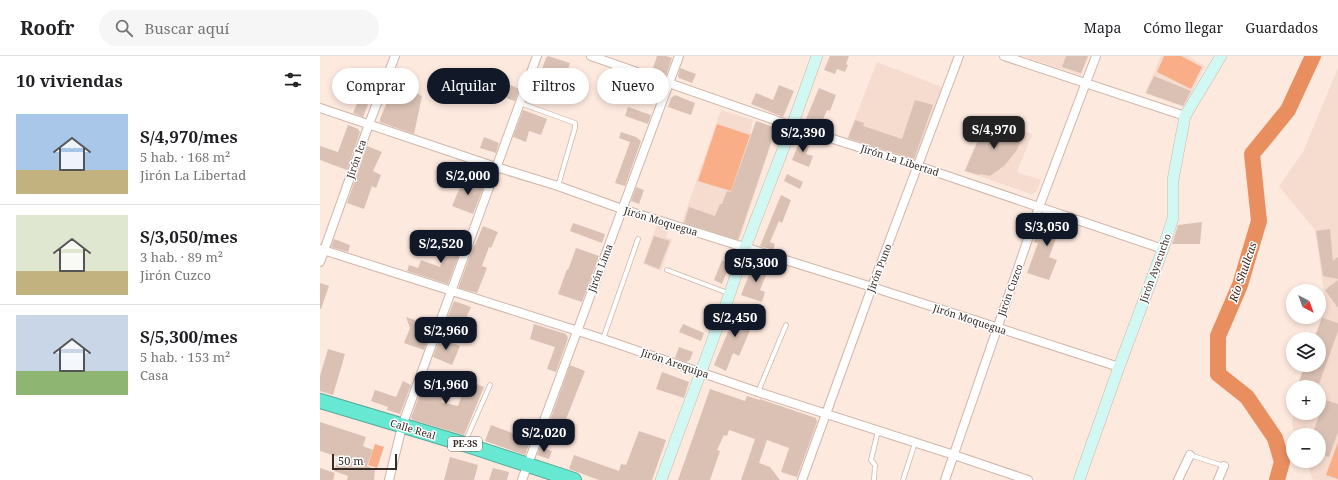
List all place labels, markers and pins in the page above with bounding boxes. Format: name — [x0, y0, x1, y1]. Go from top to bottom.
pin: S/4,970 — [957, 116, 1031, 150]
pin: S/2,390 — [766, 119, 840, 153]
pin: S/2,000 — [431, 162, 505, 196]
pin: S/3,050 — [1010, 213, 1084, 247]
pin: S/2,520 — [404, 230, 478, 264]
pin: S/5,300 — [719, 249, 793, 283]
pin: S/2,450 — [698, 304, 772, 338]
pin: S/2,960 — [409, 317, 483, 351]
pin: S/1,960 — [409, 371, 483, 405]
pin: S/2,020 — [507, 419, 581, 453]

